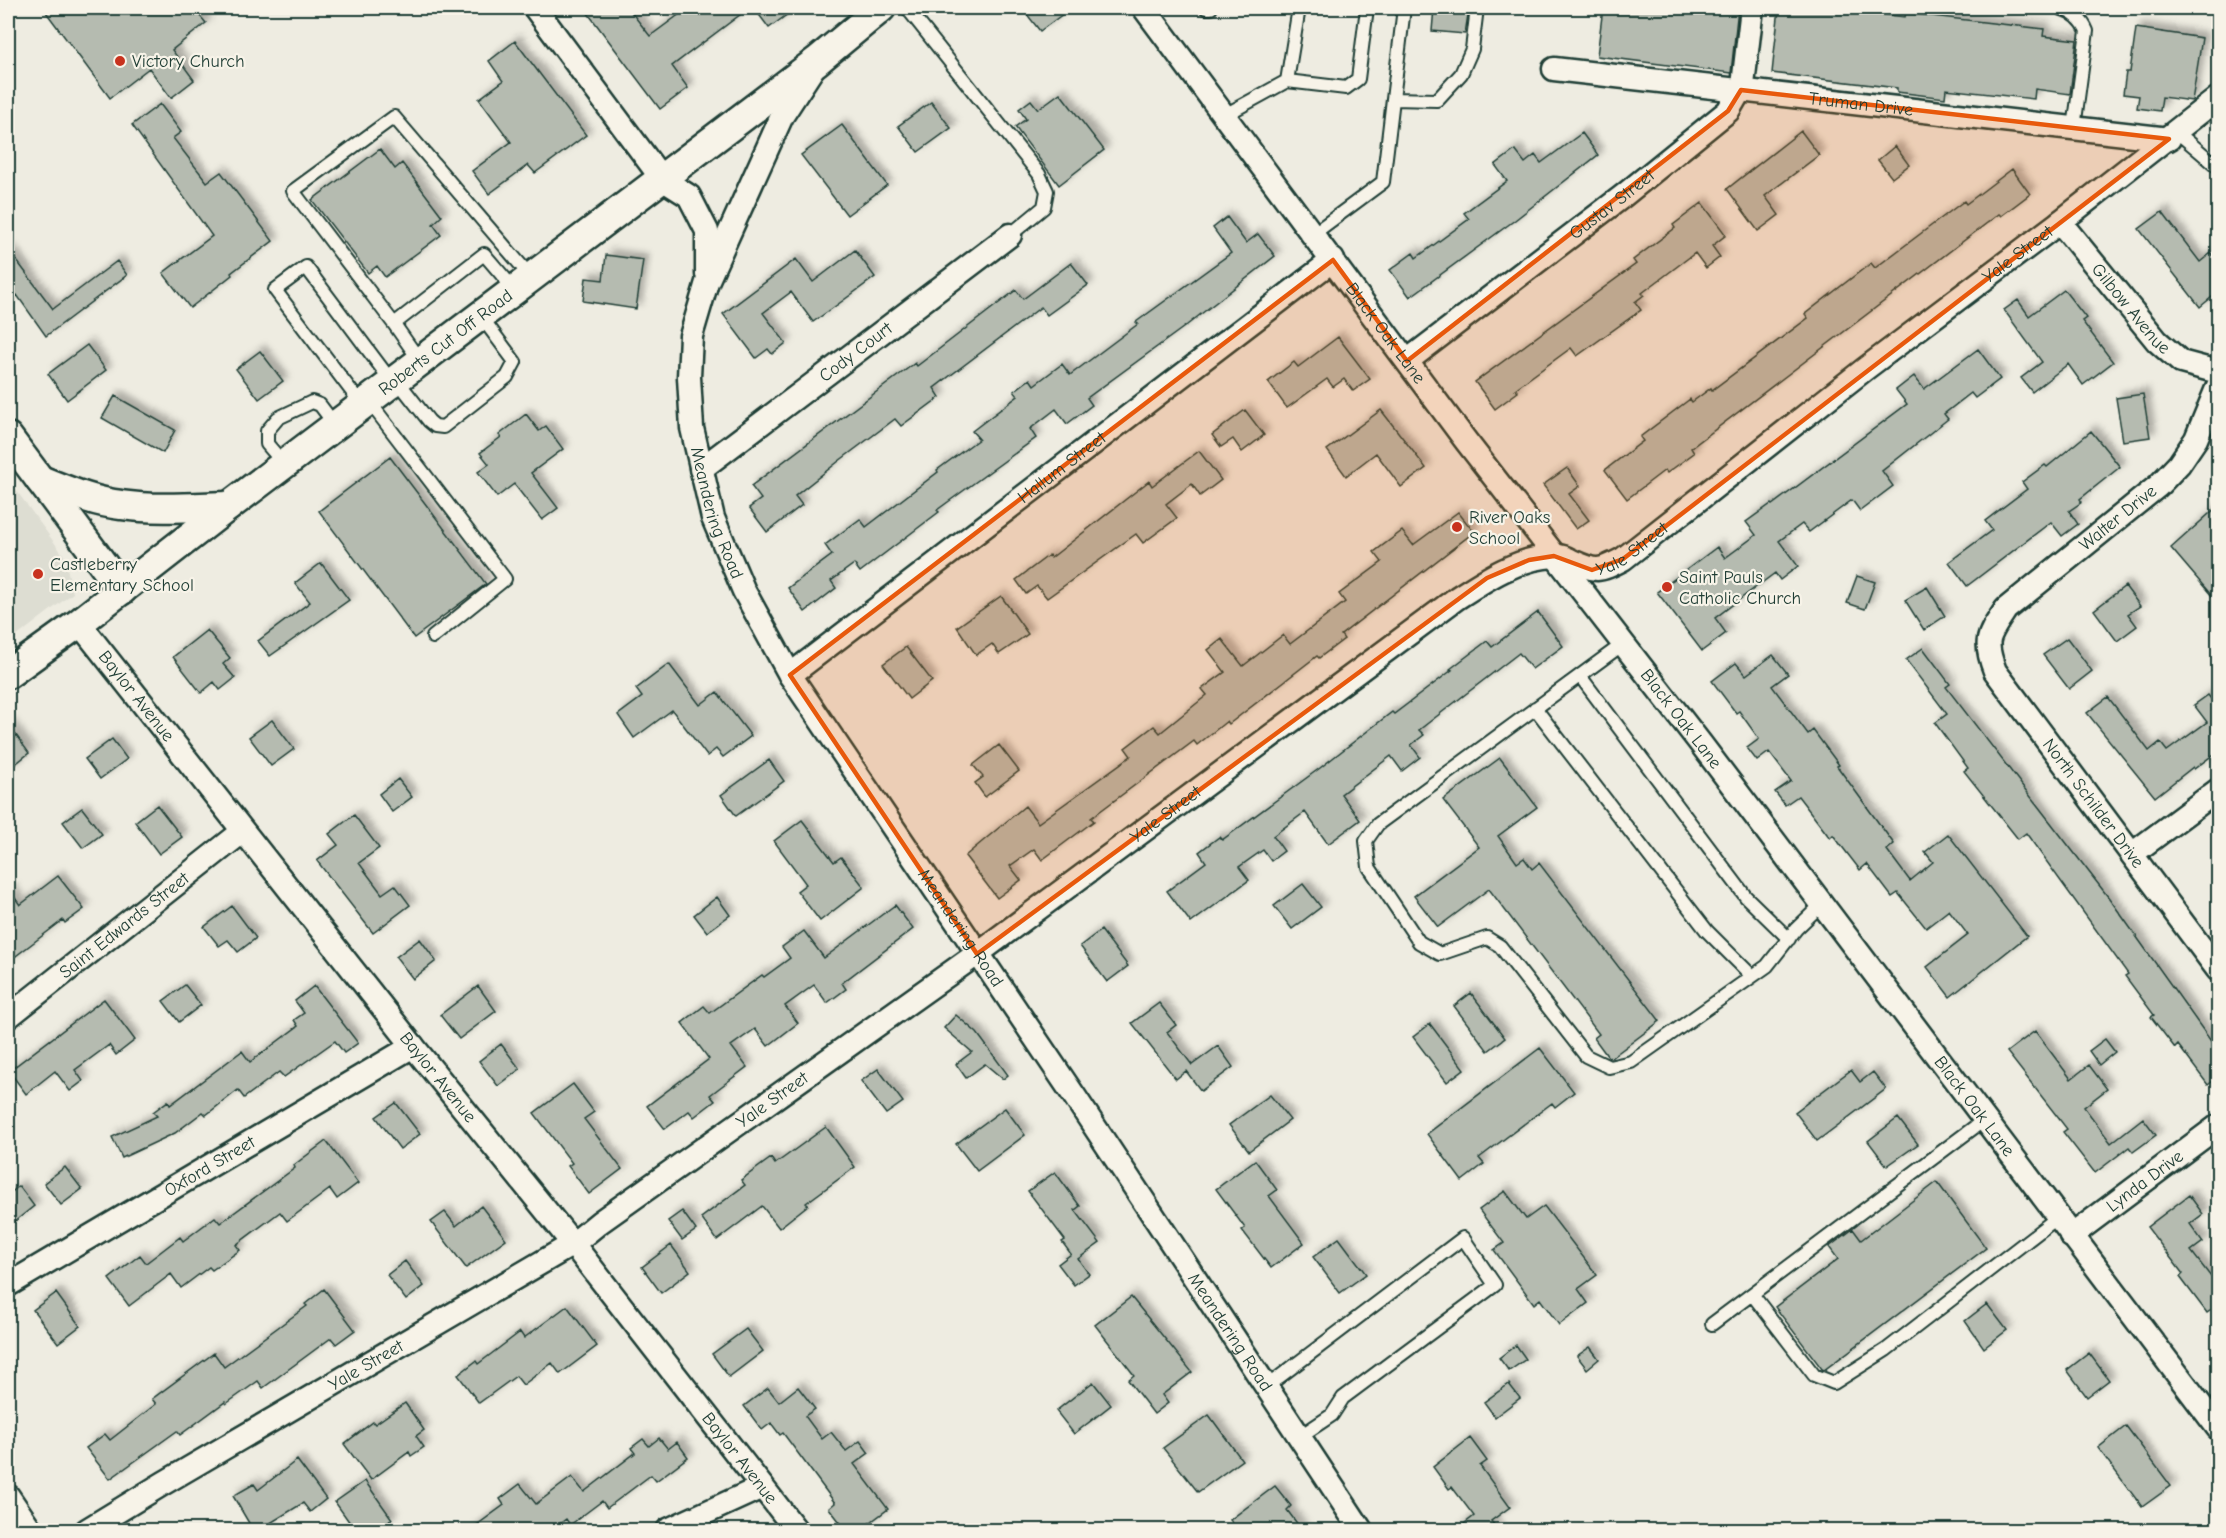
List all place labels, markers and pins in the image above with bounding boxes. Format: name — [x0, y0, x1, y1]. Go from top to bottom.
place label: Victory Church — [132, 51, 245, 72]
marker: Victory Church — [113, 54, 127, 68]
place label: River Oaks School — [1469, 507, 1550, 549]
marker: River Oaks School — [1450, 520, 1464, 534]
place label: Castleberry Elementary School — [50, 554, 194, 596]
marker: Castleberry Elementary School — [31, 567, 45, 581]
place label: Saint Pauls Catholic Church — [1679, 567, 1801, 609]
marker: Saint Pauls Catholic Church — [1660, 580, 1674, 594]

